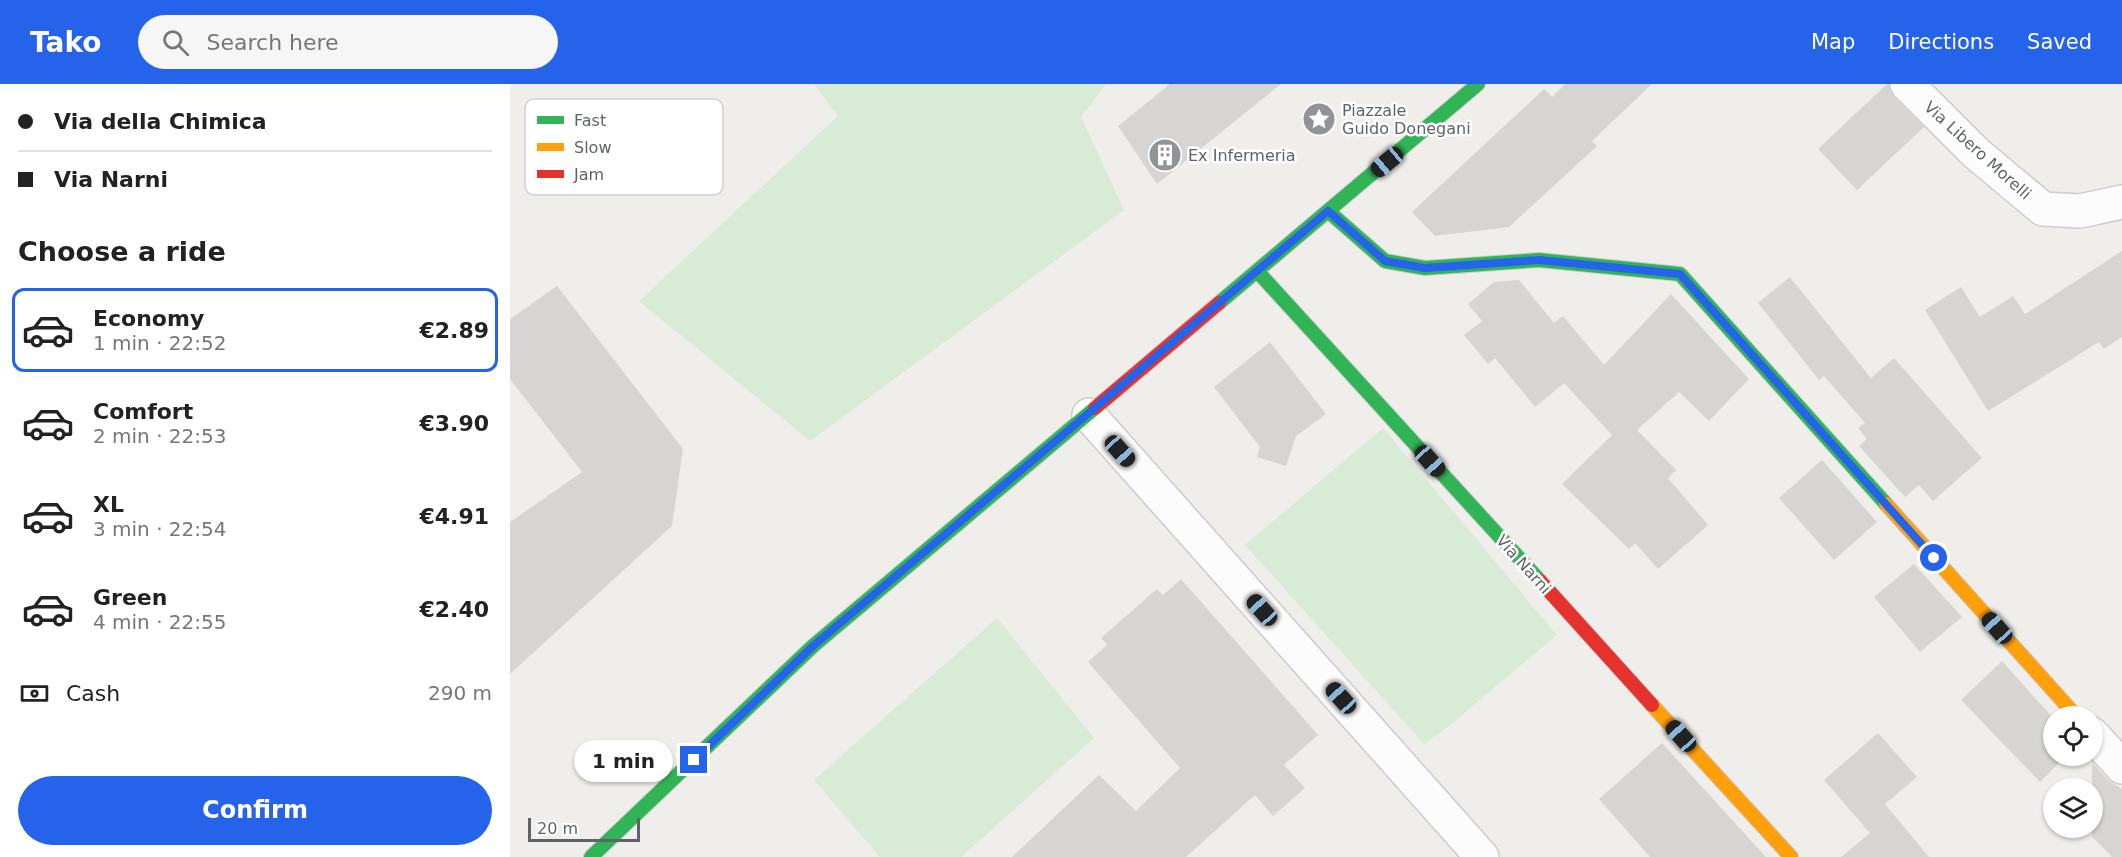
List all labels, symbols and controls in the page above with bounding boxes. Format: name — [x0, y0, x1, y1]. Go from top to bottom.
search box — [138, 15, 558, 69]
text: Tako — [30, 26, 102, 59]
icon: search — [159, 26, 192, 59]
text: Search here — [207, 30, 339, 55]
text: Map — [1811, 30, 1855, 54]
text: Directions — [1888, 30, 1994, 54]
text: Saved — [2027, 30, 2092, 54]
street label: Via Libero Morelli — [1920, 97, 2035, 203]
legend — [525, 99, 723, 195]
place icon: Piazzale Guido Donegani — [1301, 101, 1337, 137]
place label: Piazzale Guido Donegani — [1342, 101, 1471, 138]
text: Via della Chimica — [54, 109, 267, 134]
text: Fast — [574, 111, 606, 130]
building icon: Ex Infermeria — [1147, 137, 1183, 173]
text: Slow — [574, 138, 611, 157]
car — [1367, 144, 1407, 180]
place label: Ex Infermeria — [1188, 146, 1296, 165]
text: Jam — [573, 165, 604, 184]
text: Via Narni — [54, 167, 168, 192]
text: Choose a ride — [18, 236, 226, 267]
icon: car — [21, 303, 75, 357]
text: Economy — [93, 306, 204, 331]
text: €2.89 — [419, 318, 489, 343]
text: 1 min · 22:52 — [93, 331, 227, 355]
icon: car — [21, 396, 75, 450]
text: Comfort — [93, 399, 193, 424]
text: €3.90 — [419, 411, 489, 436]
text: 2 min · 22:53 — [93, 424, 227, 448]
car — [1101, 432, 1139, 470]
car — [1411, 442, 1449, 480]
icon: car — [21, 489, 75, 543]
text: XL — [93, 492, 124, 517]
text: €4.91 — [419, 504, 489, 529]
text: 3 min · 22:54 — [93, 517, 227, 541]
street label: Via Narni — [1492, 531, 1555, 598]
route start — [1920, 544, 1947, 571]
icon: car — [21, 582, 75, 636]
text: Green — [93, 585, 167, 610]
car — [1243, 591, 1281, 629]
text: €2.40 — [419, 597, 489, 622]
car — [1978, 609, 2016, 647]
text: 4 min · 22:55 — [93, 610, 227, 634]
icon: cash — [18, 677, 51, 710]
car — [1322, 679, 1360, 717]
text: Cash — [66, 681, 120, 706]
text: 290 m — [428, 681, 492, 705]
map controls — [2043, 706, 2103, 838]
button: locate — [2043, 706, 2103, 766]
car — [1662, 717, 1700, 755]
callout: 1 min — [574, 739, 673, 781]
route end — [680, 746, 707, 773]
text: 1 min — [592, 749, 655, 773]
button: Confirm — [18, 776, 492, 845]
button: layers — [2043, 778, 2103, 838]
scale bar — [528, 815, 640, 842]
text: 20 m — [537, 819, 578, 838]

